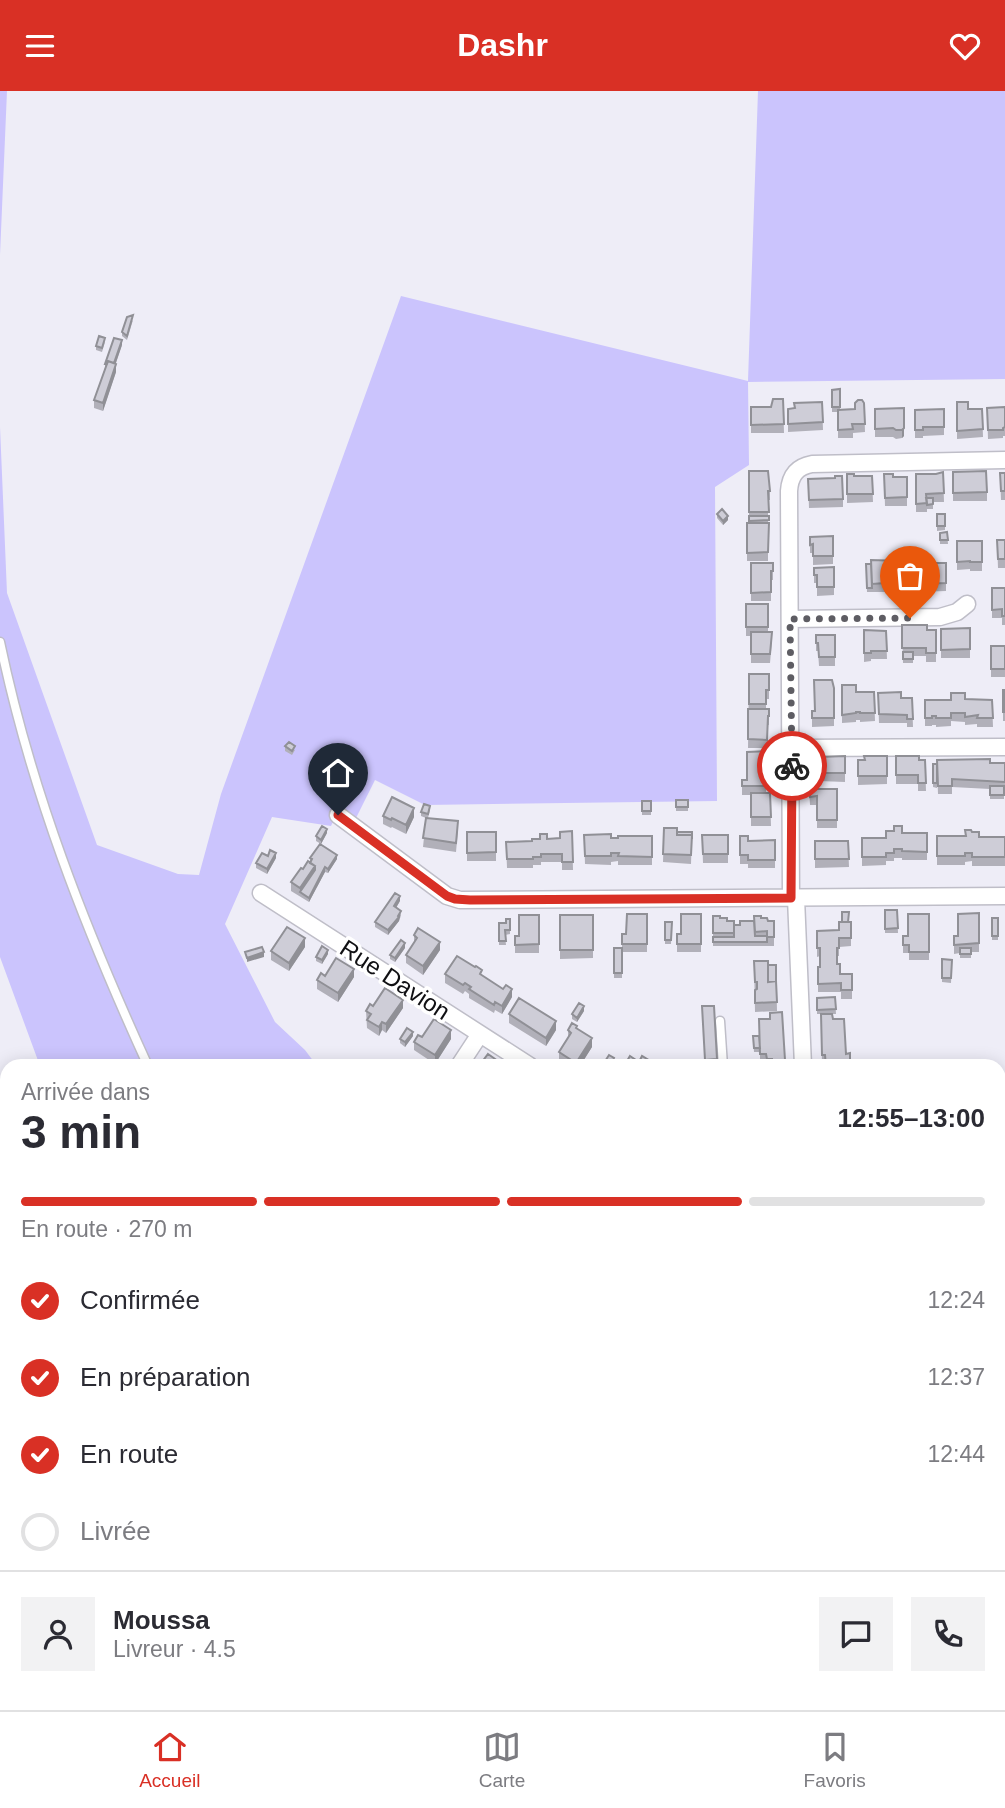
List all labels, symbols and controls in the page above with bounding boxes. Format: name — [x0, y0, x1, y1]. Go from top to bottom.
icon: menu — [21, 27, 59, 65]
text: Dashr — [457, 27, 548, 63]
icon: heart — [946, 27, 984, 65]
pin — [880, 546, 940, 618]
icon: bag — [891, 557, 929, 595]
courier — [757, 731, 827, 801]
pin — [308, 743, 368, 815]
icon: bike — [773, 747, 811, 785]
icon: home — [319, 754, 357, 792]
street label: Rue Davion — [335, 934, 455, 1025]
text: Arrivée dans — [21, 1079, 150, 1105]
text: 12:55–13:00 — [838, 1103, 985, 1133]
text: 3 min — [21, 1106, 141, 1158]
text: En route · 270 m — [21, 1216, 192, 1242]
icon: check — [21, 1282, 59, 1320]
text: Confirmée — [80, 1285, 200, 1315]
text: 12:24 — [927, 1287, 985, 1313]
icon: check — [21, 1359, 59, 1397]
text: En préparation — [80, 1362, 251, 1392]
text: 12:37 — [927, 1364, 985, 1390]
icon: check — [21, 1436, 59, 1474]
text: En route — [80, 1439, 178, 1469]
text: 12:44 — [927, 1441, 985, 1467]
text: Livrée — [80, 1516, 151, 1546]
button: person — [21, 1597, 95, 1671]
button: chat — [819, 1597, 893, 1671]
button: phone — [911, 1597, 985, 1671]
text: Moussa — [113, 1605, 210, 1635]
text: Livreur · 4.5 — [113, 1636, 236, 1662]
tab: Accueil — [139, 1728, 200, 1792]
tab: Carte — [479, 1728, 525, 1792]
tab: Favoris — [804, 1728, 866, 1792]

